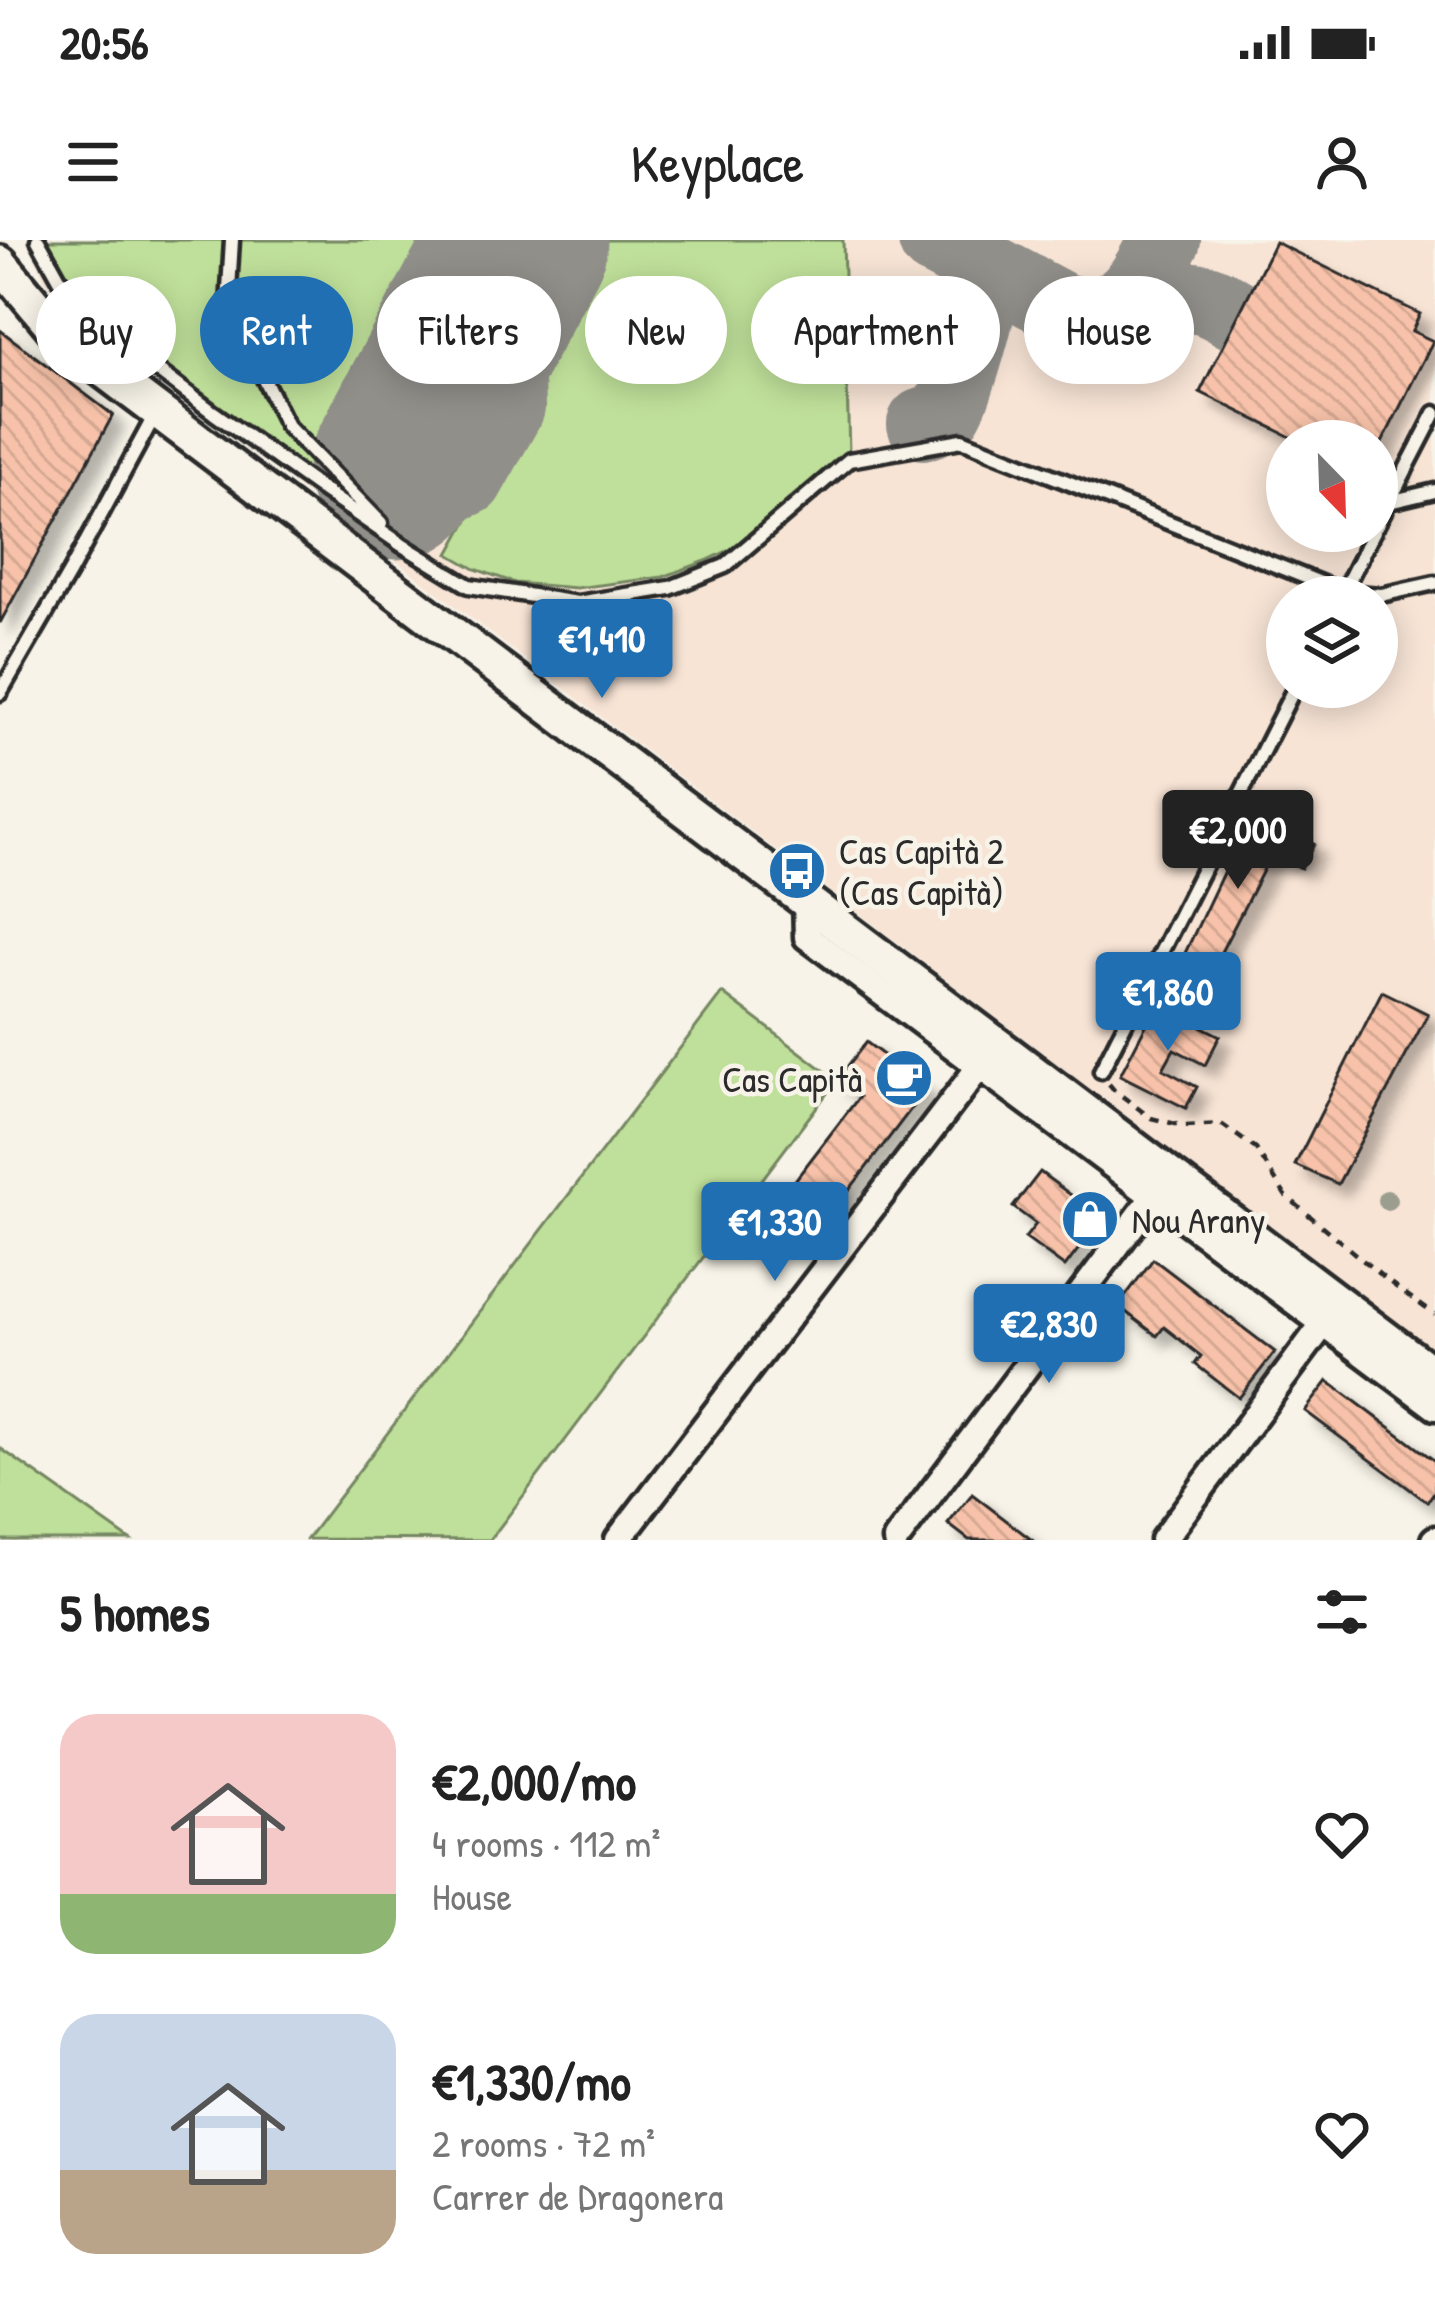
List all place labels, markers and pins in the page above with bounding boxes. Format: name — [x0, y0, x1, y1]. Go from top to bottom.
pin: €1,410 — [504, 599, 700, 701]
pin: €2,000 — [1140, 790, 1336, 892]
place label: Cas Capità 2 (Cas Capità) — [839, 826, 1004, 916]
bus stop icon: Cas Capità 2 (Cas Capità) — [766, 840, 828, 902]
pin: €1,860 — [1070, 952, 1266, 1054]
cafe icon: Cas Capità — [873, 1047, 935, 1109]
place label: Cas Capità — [722, 1054, 862, 1103]
pin: €1,330 — [677, 1182, 873, 1284]
shop icon: Nou Arany — [1059, 1188, 1121, 1250]
place label: Nou Arany — [1132, 1195, 1265, 1244]
pin: €2,830 — [951, 1284, 1147, 1386]

